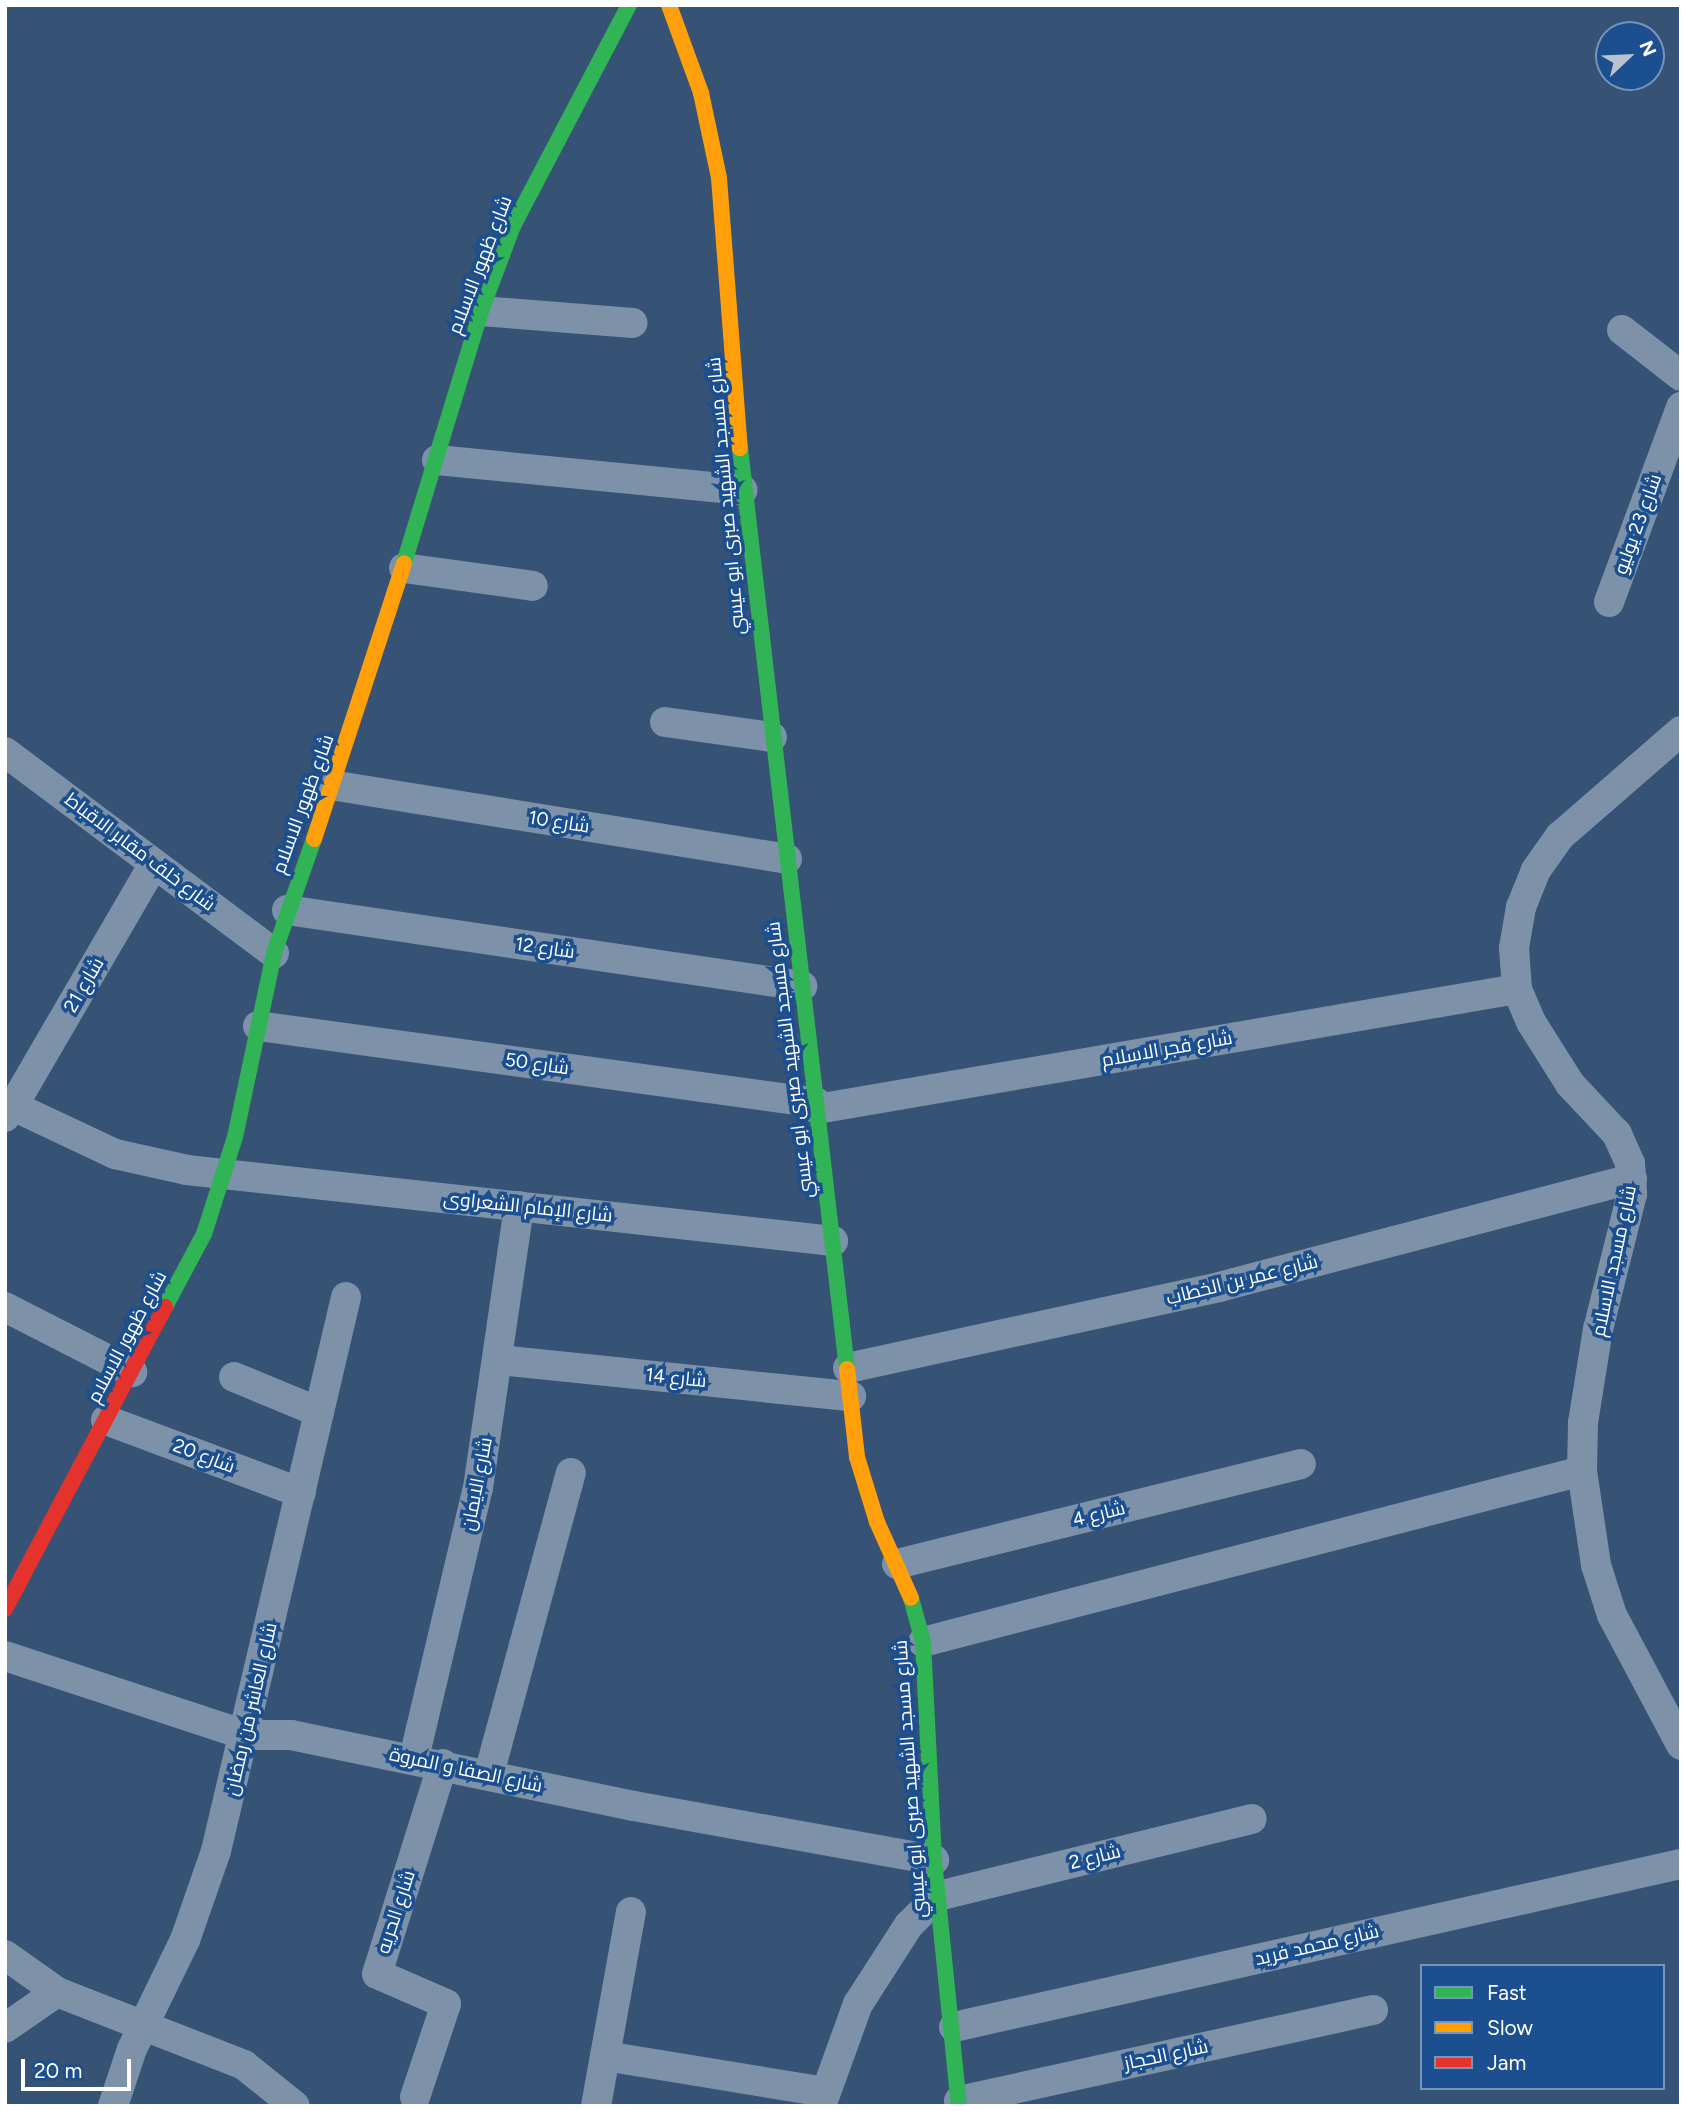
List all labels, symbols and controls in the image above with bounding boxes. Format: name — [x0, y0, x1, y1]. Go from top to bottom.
north arrow — [1595, 21, 1665, 91]
text: N — [1634, 37, 1661, 60]
street label: شارع ظهور الاسلام — [443, 193, 517, 337]
street label: شارع مسجد الشهيد صبرى ابو عيسي — [703, 356, 749, 636]
street label: شارع 23 يوليو — [1609, 471, 1667, 577]
street label: شارع ظهور الاسلام — [267, 731, 339, 877]
street label: شارع خلف مقابر الاقباط — [60, 788, 220, 916]
street label: شارع 10 — [527, 806, 591, 838]
street label: شارع مسجد الشهيد صبرى ابو عيسي — [762, 920, 818, 1200]
street label: شارع 12 — [514, 933, 576, 963]
street label: شارع 21 — [59, 953, 109, 1017]
street label: شارع فجر الاسلام — [1100, 1026, 1234, 1072]
street label: شارع 50 — [503, 1048, 571, 1080]
street label: شارع مسجد الاسلام — [1587, 1183, 1641, 1339]
street label: شارع الإمام الشعراوى — [442, 1187, 614, 1227]
street label: شارع عمر بن الخطاب — [1164, 1250, 1320, 1310]
street label: شارع ظهور الاسلام — [83, 1267, 171, 1407]
street label: شارع 14 — [644, 1363, 708, 1393]
street label: شارع 20 — [170, 1434, 238, 1478]
street label: شارع الايمان — [457, 1435, 497, 1533]
street label: شارع 4 — [1070, 1496, 1128, 1532]
street label: شارع العاشر من رمضان — [220, 1620, 282, 1798]
street label: شارع مسجد الشهيد صبرى ابو عيسي — [889, 1639, 931, 1919]
street label: شارع الصفا و المروة — [387, 1743, 545, 1797]
street label: شارع 2 — [1067, 1840, 1123, 1874]
street label: شارع الحريه — [372, 1867, 420, 1957]
street label: شارع محمد فريد — [1253, 1920, 1381, 1970]
legend — [1420, 1964, 1665, 2090]
text: Fast — [1487, 1980, 1527, 2005]
text: Slow — [1487, 2015, 1533, 2040]
street label: شارع الحجاز — [1122, 2035, 1210, 2075]
scale bar — [24, 2044, 135, 2088]
text: Jam — [1487, 2050, 1526, 2075]
text: 20 m — [34, 2058, 82, 2083]

